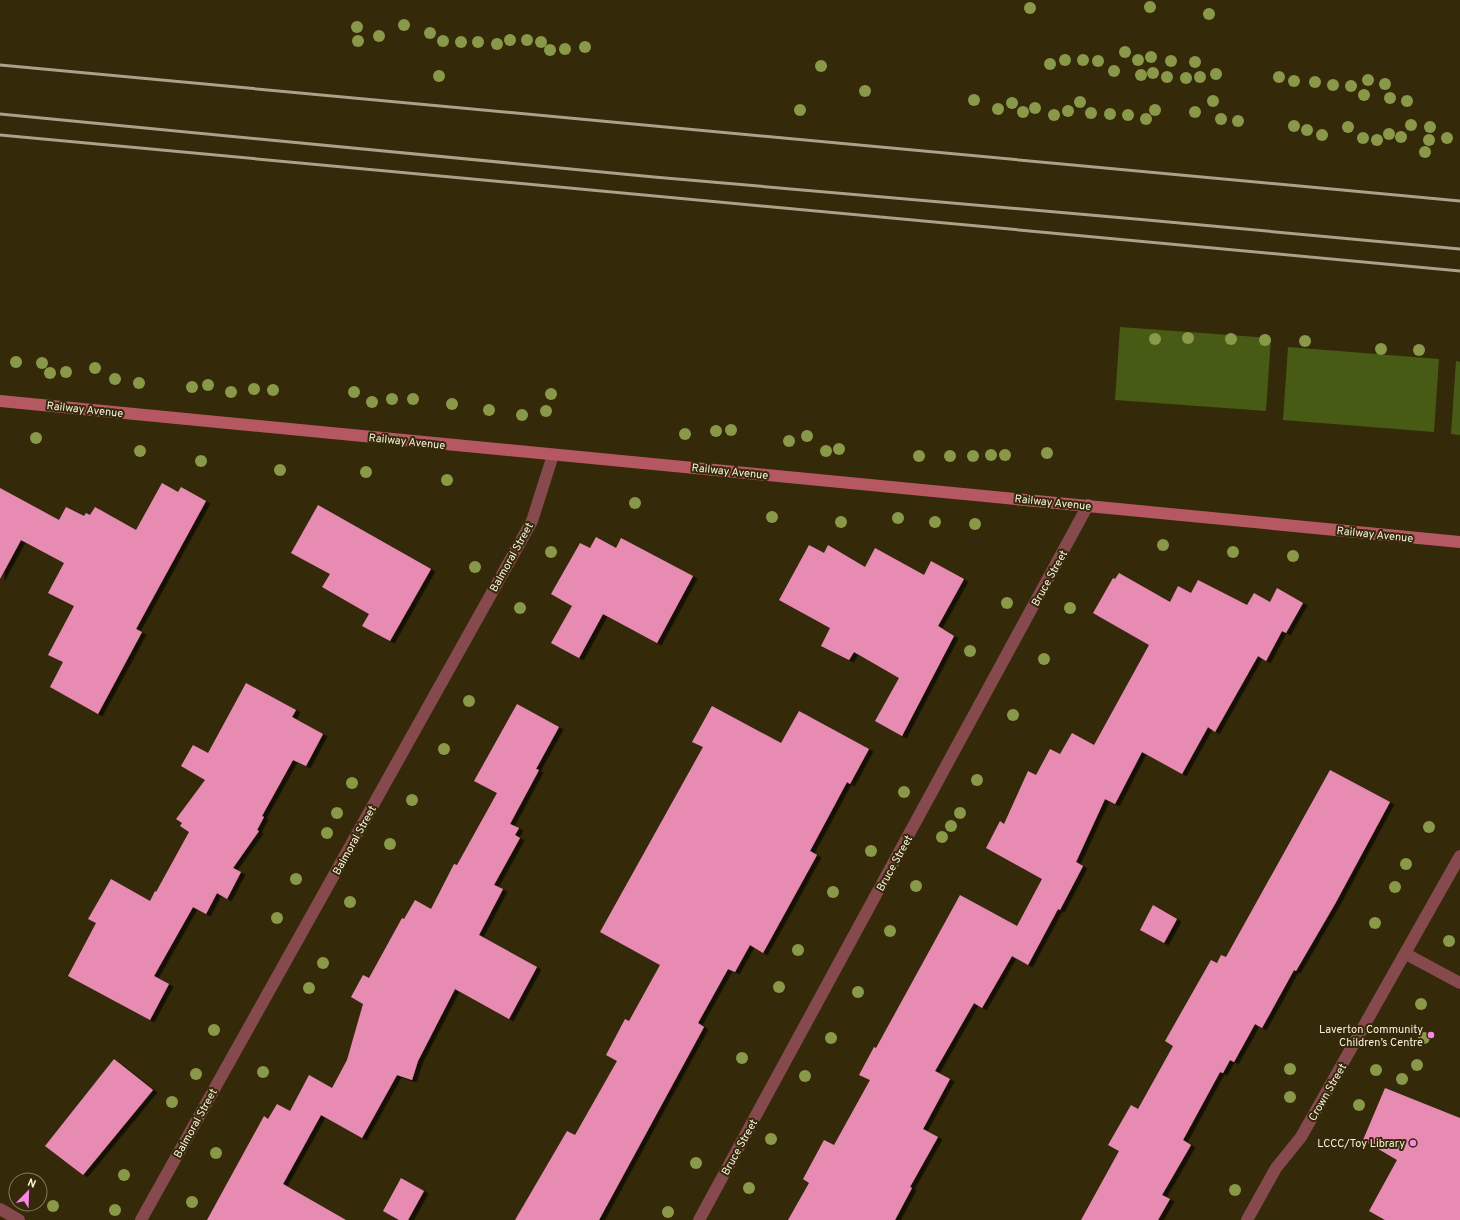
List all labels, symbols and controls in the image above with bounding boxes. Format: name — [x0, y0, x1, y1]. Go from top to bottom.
street label: Railway Avenue — [46, 399, 124, 421]
street label: Railway Avenue — [368, 431, 446, 453]
street label: Railway Avenue — [691, 461, 769, 483]
street label: Railway Avenue — [1014, 492, 1092, 514]
street label: Balmoral Street — [487, 520, 537, 595]
street label: Railway Avenue — [1336, 524, 1414, 546]
street label: Bruce Street — [1029, 548, 1071, 609]
street label: Balmoral Street — [330, 803, 380, 878]
street label: Bruce Street — [874, 833, 916, 894]
place label: Laverton Community Children’s Centre — [1319, 1023, 1423, 1050]
marker: Laverton Community Children’s Centre — [1426, 1030, 1436, 1040]
street label: Crown Street — [1306, 1061, 1350, 1124]
street label: Balmoral Street — [171, 1086, 221, 1161]
street label: Bruce Street — [719, 1117, 761, 1178]
place label: LCCC/Toy Library — [1317, 1137, 1405, 1151]
marker: LCCC/Toy Library — [1408, 1138, 1418, 1148]
north arrow — [8, 1172, 48, 1212]
text: N — [25, 1176, 38, 1192]

